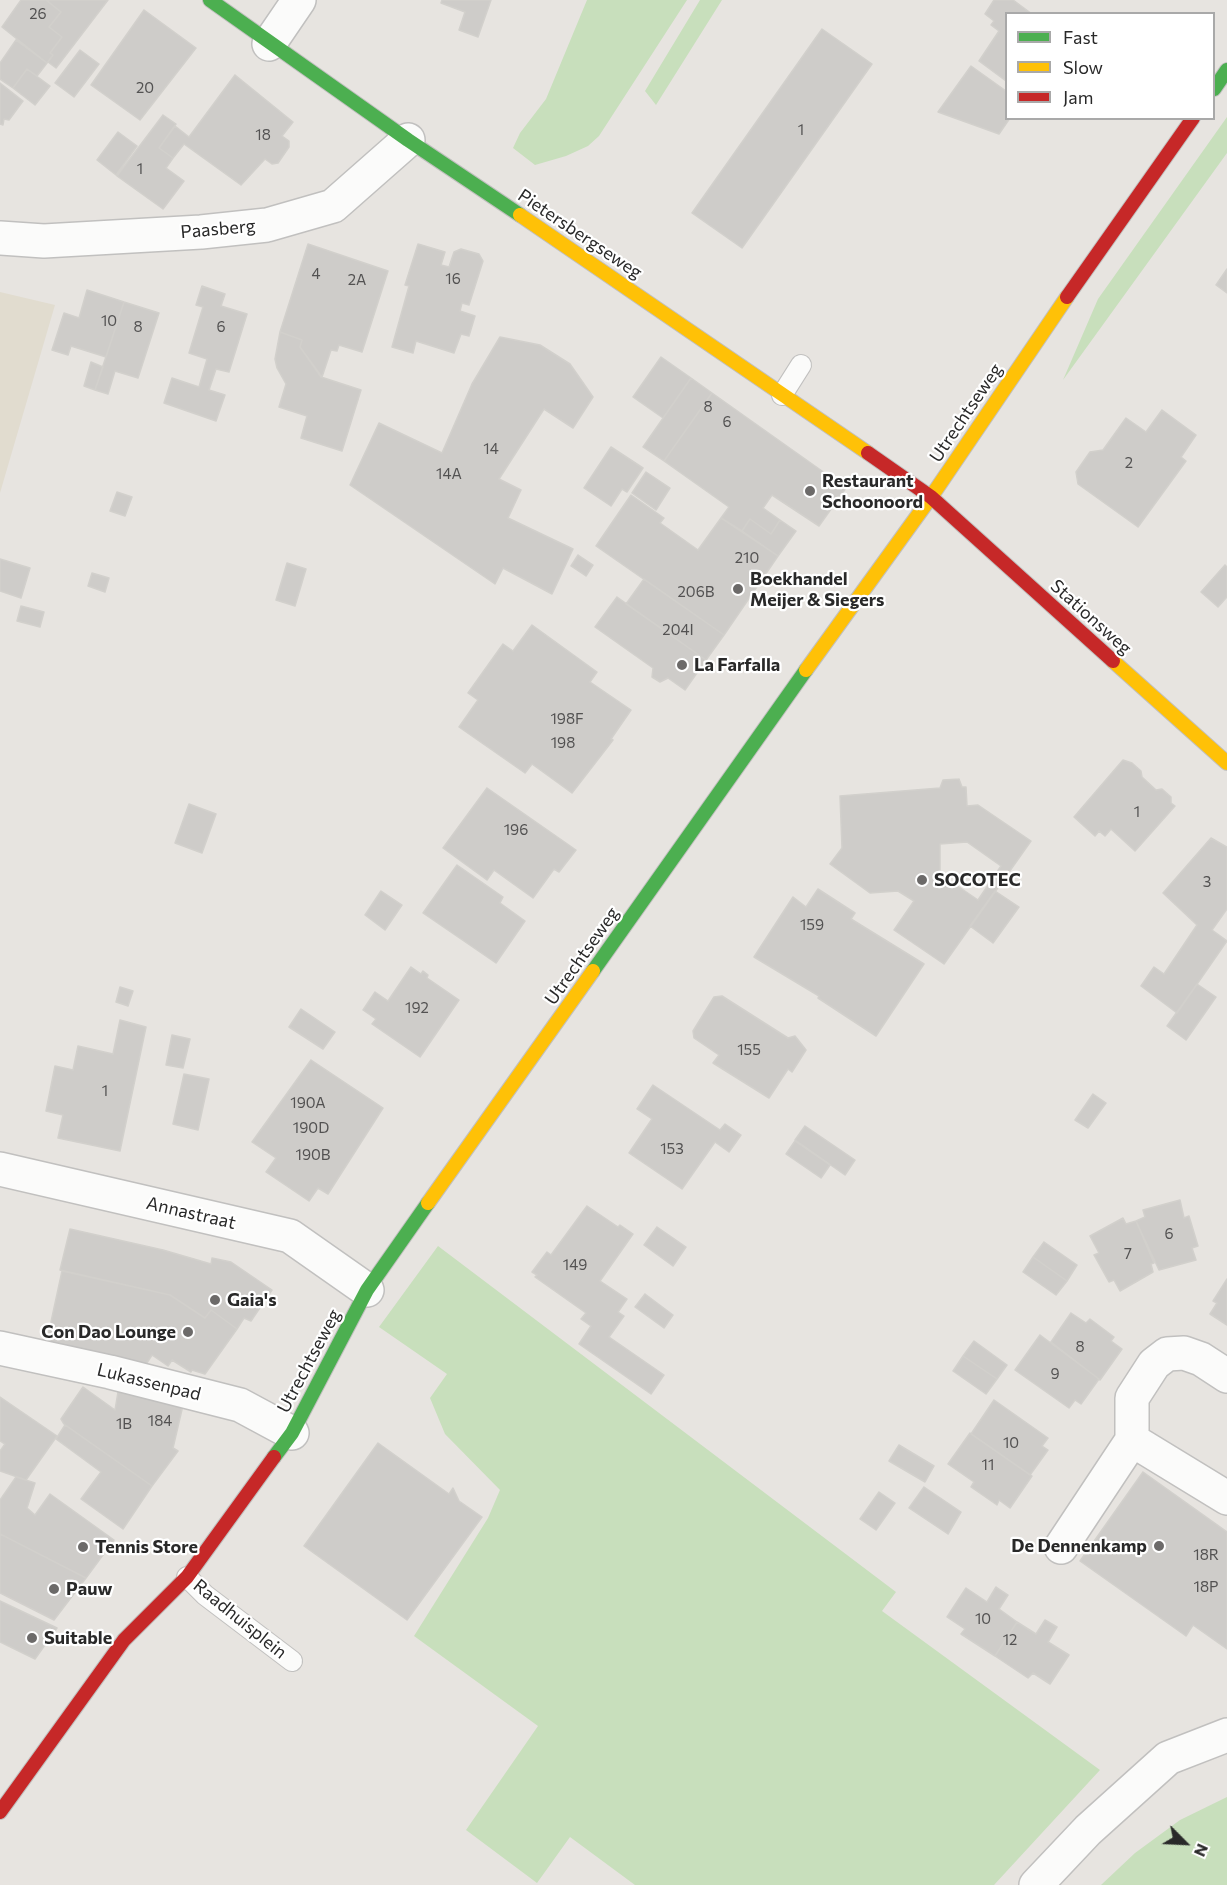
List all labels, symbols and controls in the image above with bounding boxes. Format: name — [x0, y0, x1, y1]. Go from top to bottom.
house number: 26 — [29, 5, 47, 23]
legend — [1005, 12, 1215, 120]
text: Fast — [1063, 26, 1098, 48]
text: Slow — [1063, 56, 1103, 78]
house number: 20 — [136, 79, 154, 97]
text: Jam — [1063, 86, 1093, 108]
house number: 1 — [798, 121, 804, 139]
house number: 18 — [255, 126, 271, 144]
house number: 1 — [137, 160, 143, 178]
street label: Pietersbergseweg — [514, 185, 646, 283]
street label: Paasberg — [180, 215, 256, 243]
house number: 4 — [312, 265, 320, 283]
house number: 16 — [445, 270, 461, 288]
house number: 2A — [348, 271, 366, 289]
house number: 10 — [101, 312, 117, 330]
house number: 8 — [133, 318, 143, 336]
house number: 6 — [216, 318, 226, 336]
street label: Utrechtseweg — [925, 360, 1007, 466]
house number: 8 — [703, 398, 713, 416]
house number: 6 — [722, 413, 732, 431]
house number: 14 — [483, 440, 499, 458]
house number: 2 — [1125, 454, 1133, 472]
house number: 14A — [436, 465, 462, 483]
place label: Restaurant Schoonoord — [822, 470, 923, 512]
marker: Restaurant Schoonoord — [803, 484, 817, 498]
house number: 210 — [735, 549, 759, 567]
place label: Boekhandel Meijer & Siegers — [750, 568, 884, 610]
street label: Stationsweg — [1046, 575, 1136, 659]
marker: Boekhandel Meijer & Siegers — [731, 582, 745, 596]
house number: 206B — [678, 583, 714, 601]
house number: 204I — [662, 621, 694, 639]
place label: La Farfalla — [694, 654, 780, 676]
marker: La Farfalla — [675, 658, 689, 672]
house number: 198F — [550, 710, 584, 728]
house number: 198 — [551, 734, 575, 752]
house number: 1 — [1134, 803, 1140, 821]
house number: 196 — [504, 821, 528, 839]
place label: SOCOTEC — [934, 869, 1021, 891]
marker: SOCOTEC — [915, 873, 929, 887]
house number: 3 — [1203, 873, 1211, 891]
street label: Utrechtseweg — [540, 903, 624, 1009]
house number: 159 — [800, 916, 824, 934]
house number: 192 — [405, 999, 429, 1017]
house number: 155 — [737, 1041, 761, 1059]
house number: 1 — [102, 1082, 108, 1100]
house number: 190A — [290, 1094, 326, 1112]
house number: 190D — [293, 1119, 329, 1137]
house number: 153 — [660, 1140, 684, 1158]
house number: 190B — [296, 1146, 330, 1164]
street label: Annastraat — [144, 1192, 238, 1234]
house number: 6 — [1164, 1225, 1174, 1243]
house number: 7 — [1124, 1245, 1132, 1263]
house number: 149 — [563, 1256, 587, 1274]
place label: Gaia's — [227, 1289, 277, 1311]
marker: Gaia's — [208, 1293, 222, 1307]
street label: Utrechtseweg — [273, 1305, 345, 1417]
place label: Con Dao Lounge — [41, 1321, 176, 1343]
marker: Con Dao Lounge — [181, 1325, 195, 1339]
house number: 8 — [1075, 1338, 1085, 1356]
street label: Lukassenpad — [95, 1359, 203, 1405]
house number: 9 — [1050, 1365, 1060, 1383]
house number: 184 — [148, 1412, 172, 1430]
house number: 1B — [116, 1415, 132, 1433]
house number: 10 — [1003, 1434, 1019, 1452]
house number: 11 — [982, 1456, 994, 1474]
place label: De Dennenkamp — [1011, 1535, 1147, 1557]
place label: Tennis Store — [95, 1536, 198, 1558]
marker: De Dennenkamp — [1152, 1539, 1166, 1553]
marker: Tennis Store — [76, 1540, 90, 1554]
house number: 18R — [1193, 1546, 1219, 1564]
street label: Raadhuisplein — [189, 1575, 291, 1663]
place label: Pauw — [66, 1578, 112, 1600]
house number: 18P — [1194, 1578, 1218, 1596]
marker: Pauw — [47, 1582, 61, 1596]
house number: 10 — [975, 1610, 991, 1628]
place label: Suitable — [44, 1627, 112, 1649]
marker: Suitable — [25, 1631, 39, 1645]
house number: 12 — [1003, 1631, 1017, 1649]
north arrow — [1155, 1813, 1215, 1873]
text: N — [1191, 1841, 1213, 1860]

